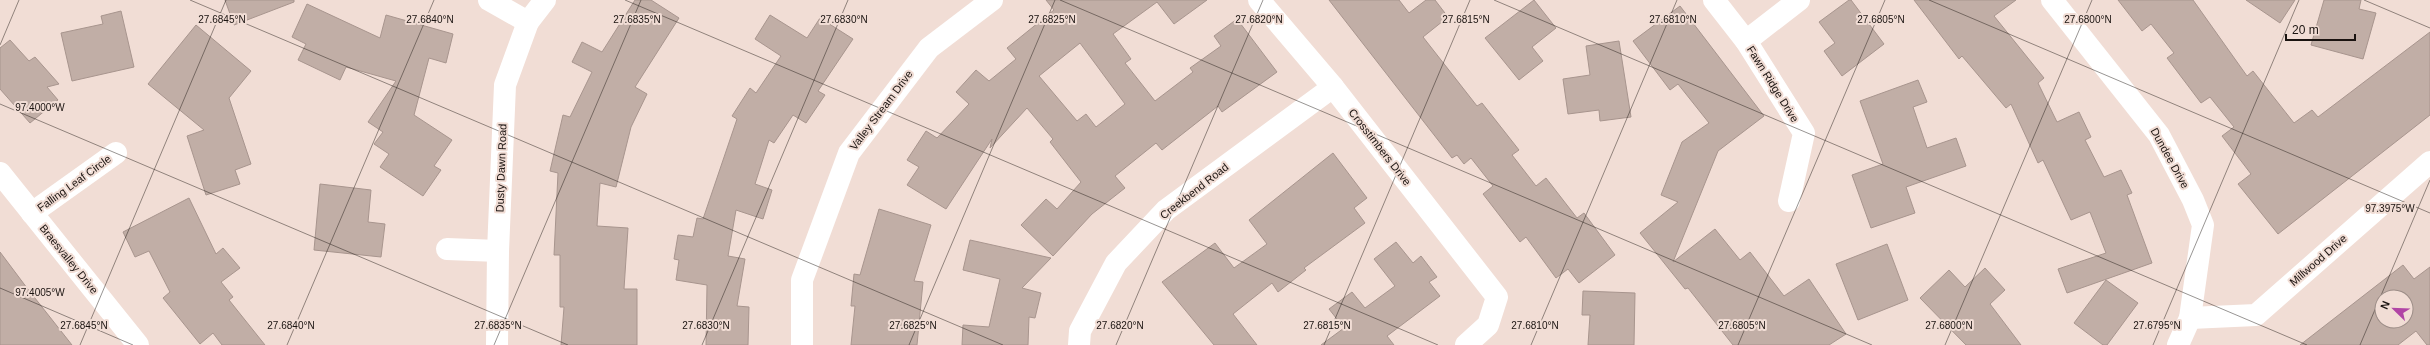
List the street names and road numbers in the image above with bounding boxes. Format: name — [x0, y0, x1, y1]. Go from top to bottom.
street label: Fawn Ridge Drive — [1745, 44, 1801, 124]
street label: Valley Stream Drive — [847, 68, 915, 152]
street label: Crosstimbers Drive — [1346, 106, 1414, 188]
street label: Dusty Dawn Road — [493, 123, 509, 213]
street label: Dundee Drive — [2148, 126, 2192, 190]
street label: Falling Leaf Circle — [35, 152, 113, 214]
street label: Creekbend Road — [1158, 161, 1230, 221]
street label: Braesvalley Drive — [37, 222, 101, 296]
street label: Millwood Drive — [2287, 232, 2349, 288]

